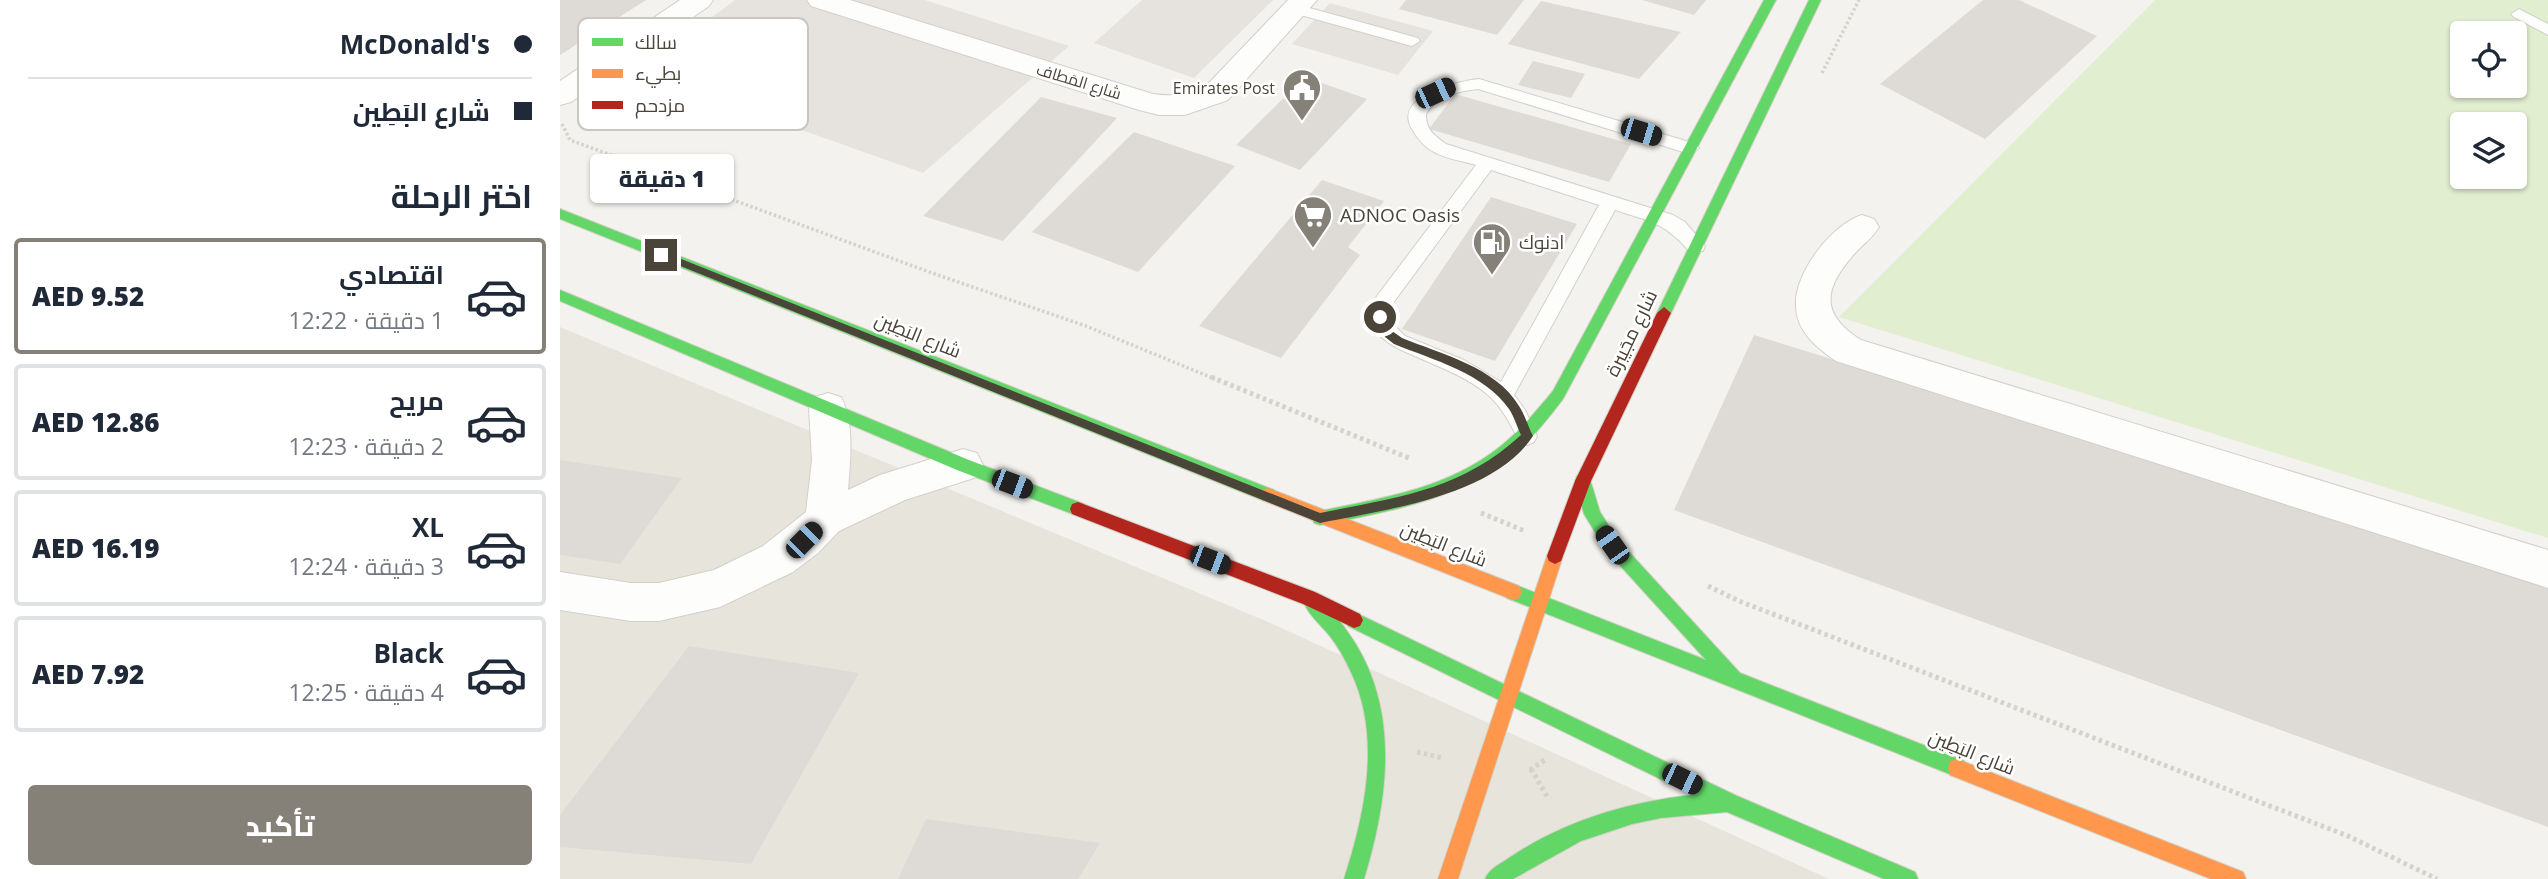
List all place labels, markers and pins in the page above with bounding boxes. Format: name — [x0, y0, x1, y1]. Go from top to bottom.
public building icon: Emirates Post — [1281, 67, 1323, 122]
place label: Emirates Post — [1173, 77, 1275, 99]
supermarket icon: ADNOC Oasis — [1292, 194, 1334, 249]
place label: ADNOC Oasis — [1340, 202, 1460, 228]
fuel station icon: ادنوك — [1471, 221, 1513, 276]
place label: ادنوك — [1519, 229, 1564, 255]

